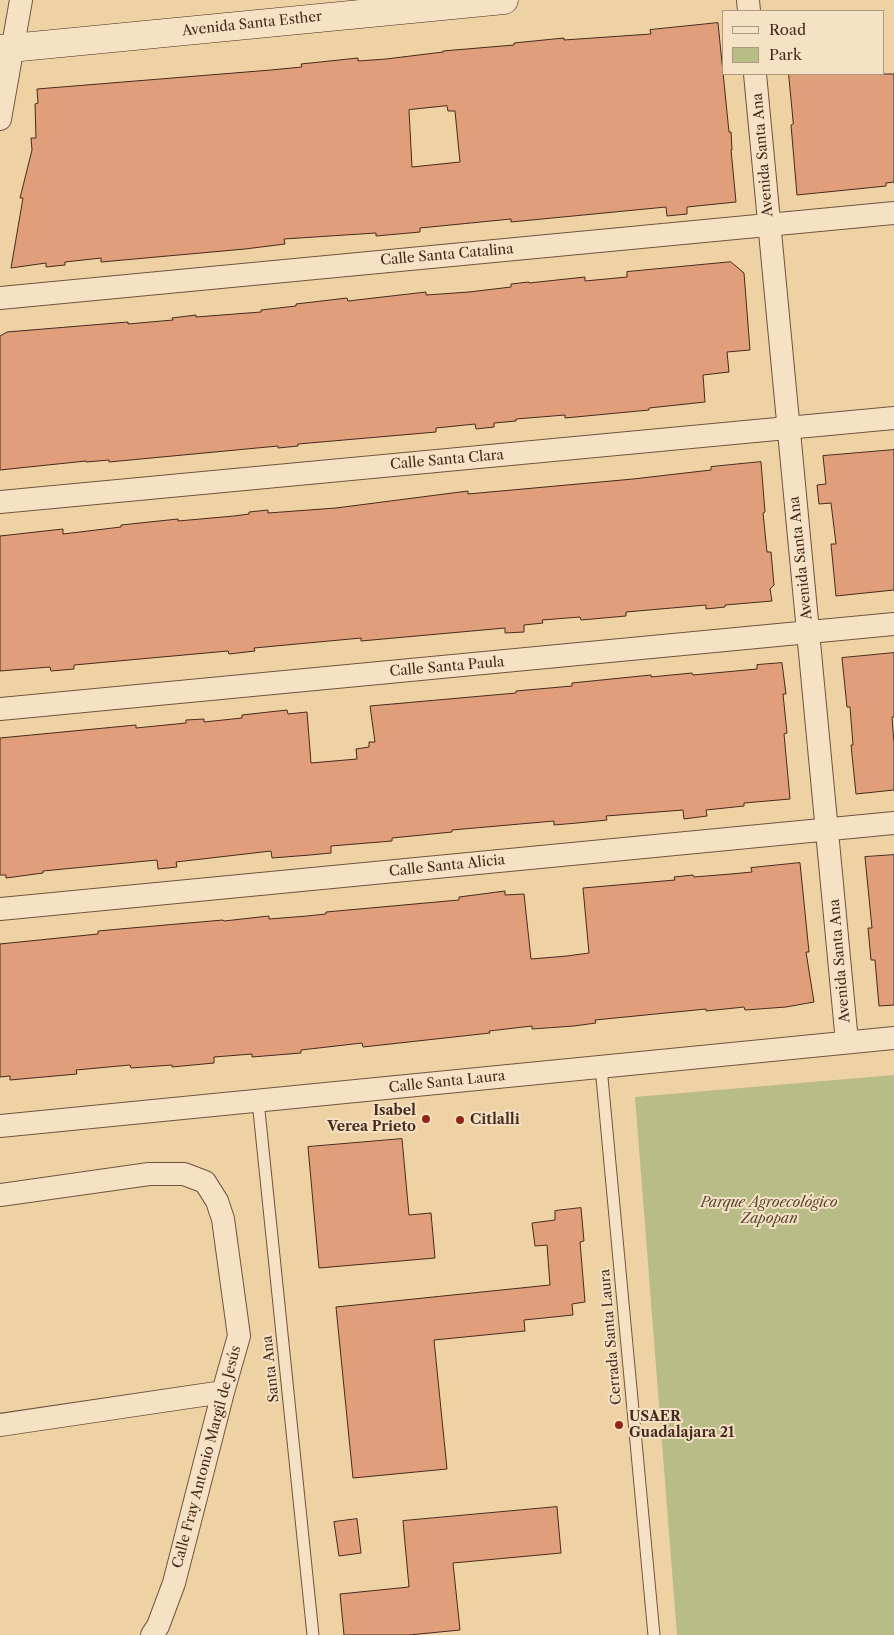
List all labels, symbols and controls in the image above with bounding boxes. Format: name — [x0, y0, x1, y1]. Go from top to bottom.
street label: Avenida Santa Esther — [181, 8, 323, 40]
legend — [722, 10, 884, 75]
text: Road — [769, 20, 806, 39]
text: Park — [769, 45, 802, 64]
street label: Avenida Santa Ana — [749, 92, 777, 218]
street label: Calle Santa Catalina — [380, 241, 514, 269]
street label: Calle Santa Clara — [389, 447, 505, 473]
street label: Avenida Santa Ana — [786, 495, 816, 621]
street label: Calle Santa Paula — [389, 654, 505, 680]
street label: Calle Santa Alicia — [388, 852, 506, 880]
street label: Avenida Santa Ana — [826, 898, 854, 1024]
street label: Calle Santa Laura — [388, 1068, 506, 1096]
place label: Isabel Verea Prieto — [327, 1103, 416, 1136]
place label: Citlalli — [470, 1112, 520, 1128]
marker: Isabel Verea Prieto — [420, 1113, 432, 1125]
marker: Citlalli — [454, 1114, 466, 1126]
park label: Parque Agroecológico Zapopan — [700, 1195, 838, 1228]
street label: Cerrada Santa Laura — [597, 1268, 625, 1406]
street label: Santa Ana — [259, 1335, 283, 1403]
street label: Calle Fray Antonio Margil de Jesús — [169, 1344, 245, 1570]
place label: USAER Guadalajara 21 — [629, 1409, 734, 1441]
marker: USAER Guadalajara 21 — [613, 1419, 625, 1431]

